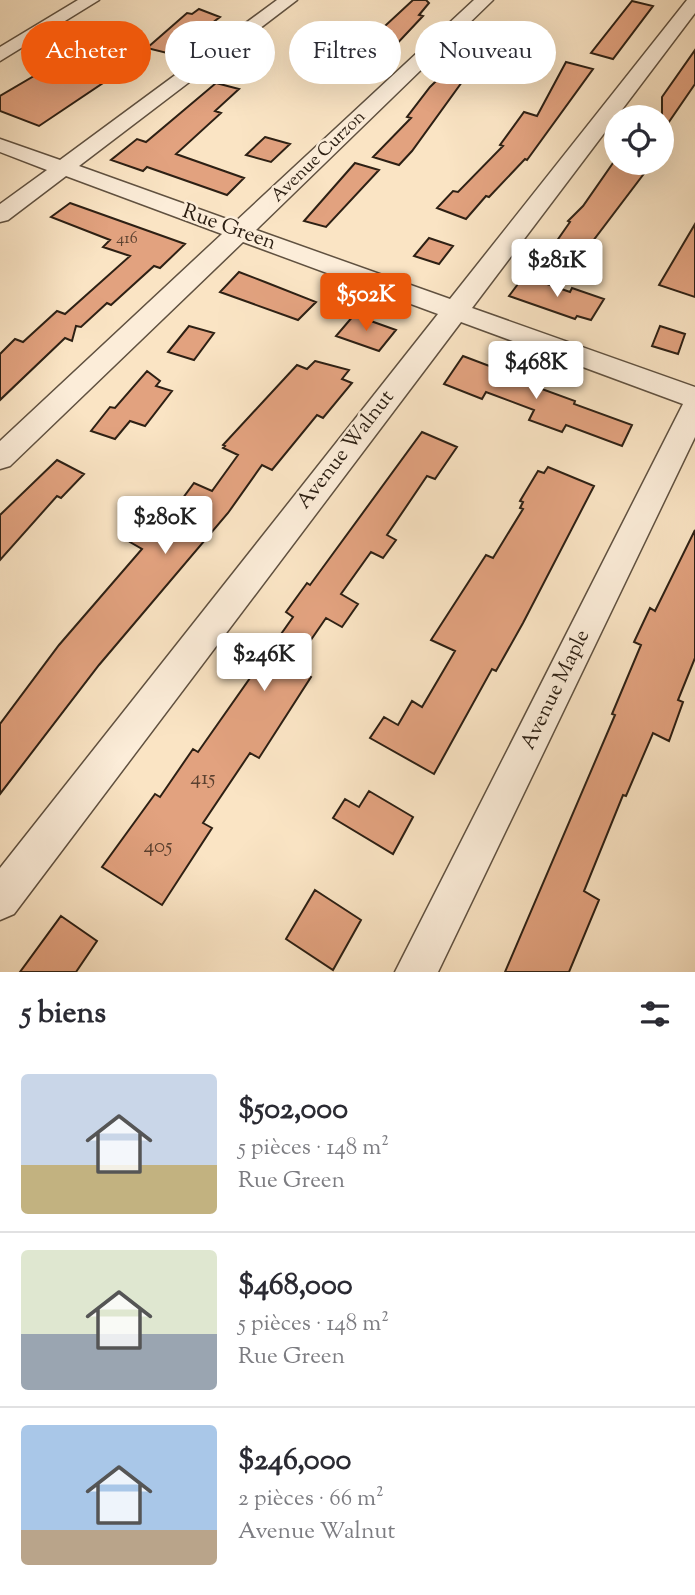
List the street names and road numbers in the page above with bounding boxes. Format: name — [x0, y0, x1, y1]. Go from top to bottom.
street label: Avenue Curzon — [266, 105, 372, 209]
street label: Rue Green — [178, 197, 280, 259]
street label: Avenue Walnut — [290, 384, 402, 516]
street label: Avenue Maple — [514, 625, 598, 755]

